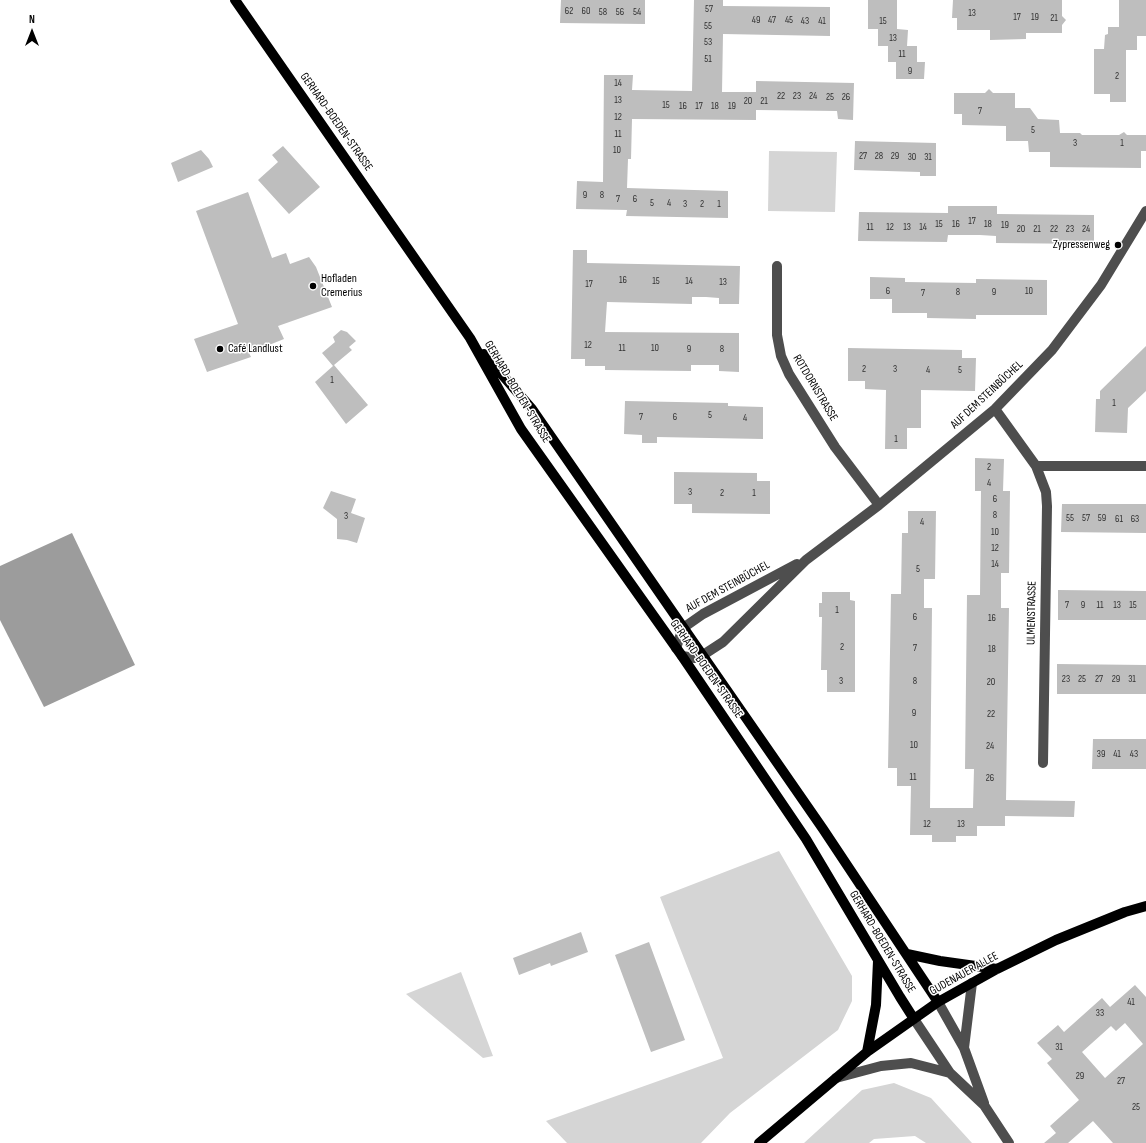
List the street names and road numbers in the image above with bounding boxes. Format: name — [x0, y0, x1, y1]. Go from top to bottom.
street label: GERHARD-BOEDEN-STRASSE — [297, 70, 375, 174]
street label: GERHARD-BOEDEN-STRASSE — [481, 338, 553, 446]
street label: ROTDORNSTRASSE — [789, 352, 841, 424]
street label: AUF DEM STEINBÜCHEL — [948, 358, 1026, 432]
street label: AUF DEM STEINBÜCHEL — [684, 558, 772, 616]
street label: ULMENSTRASSE — [1024, 581, 1040, 645]
street label: GERHARD-BOEDEN-STRASSE — [667, 617, 745, 721]
street label: GERHARD-BOEDEN-STRASSE — [846, 888, 918, 996]
street label: GUDENAUER ALLEE — [927, 949, 1001, 999]

